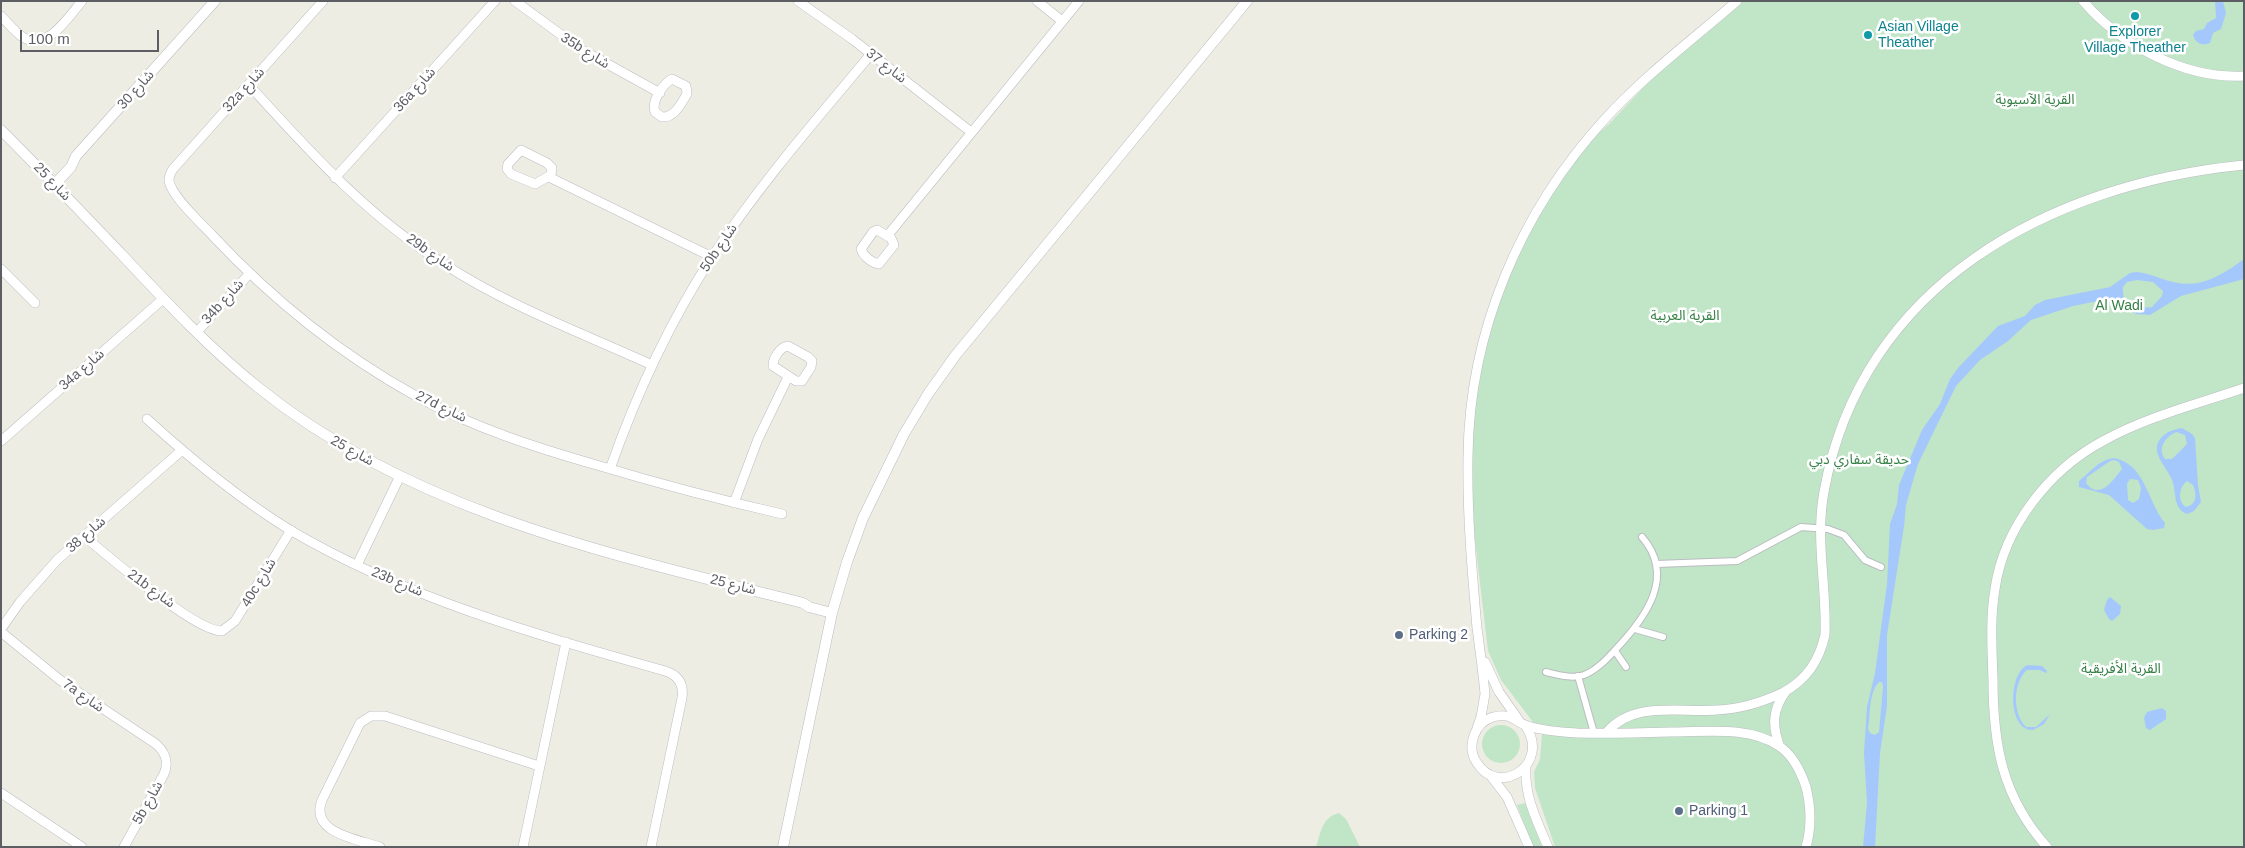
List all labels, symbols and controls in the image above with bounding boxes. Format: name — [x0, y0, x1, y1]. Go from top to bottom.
marker: Explorer Village Theather — [2129, 10, 2141, 22]
place label: Asian Village Theather — [1878, 19, 1959, 52]
scale bar — [22, 20, 161, 52]
place label: Explorer Village Theather — [2084, 24, 2186, 56]
street label: 35b شارع — [557, 29, 613, 73]
marker: Asian Village Theather — [1862, 29, 1874, 41]
text: 100 m — [28, 30, 70, 47]
street label: شارع 37 — [862, 45, 910, 87]
street label: 32a شارع — [220, 64, 268, 116]
street label: 36a شارع — [391, 64, 439, 116]
street label: شارع 30 — [114, 67, 158, 113]
park label: القرية الآسيوية — [1995, 92, 2075, 108]
street label: شارع 25 — [30, 159, 74, 205]
street label: 50b شارع — [697, 221, 741, 275]
street label: 29b شارع — [403, 230, 457, 276]
street label: 34b شارع — [199, 276, 247, 328]
park label: Al Wadi — [2095, 298, 2143, 314]
park label: القرية العربية — [1650, 308, 1720, 324]
street label: 34a شارع — [56, 346, 108, 394]
street label: 27d شارع — [413, 387, 469, 427]
street label: شارع 25 — [327, 432, 377, 470]
park label: حديقة سفاري دبي — [1809, 452, 1909, 468]
street label: شارع 38 — [63, 513, 109, 557]
street label: 40c شارع — [238, 556, 280, 610]
street label: 23b شارع — [369, 564, 425, 600]
street label: 21b شارع — [124, 566, 178, 612]
street label: شارع 25 — [708, 571, 758, 599]
place label: Parking 2 — [1409, 627, 1468, 643]
marker: Parking 2 — [1393, 629, 1405, 641]
park label: القرية الأفريقية — [2081, 661, 2161, 677]
street label: 7a شارع — [59, 676, 107, 716]
street label: 5b شارع — [129, 778, 167, 828]
place label: Parking 1 — [1689, 803, 1748, 819]
marker: Parking 1 — [1673, 805, 1685, 817]

